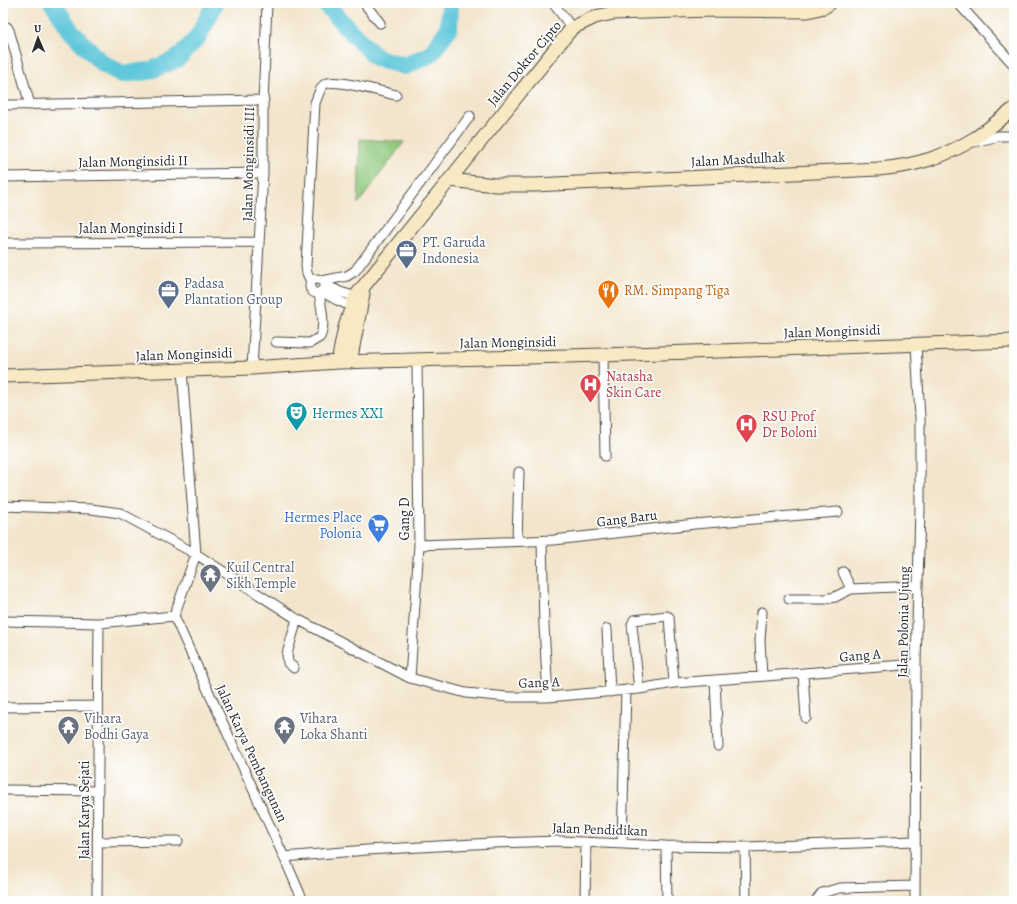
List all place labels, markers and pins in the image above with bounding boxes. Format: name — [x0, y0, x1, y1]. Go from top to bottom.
place label: PT. Garuda Indonesia — [422, 233, 486, 268]
office icon: PT. Garuda Indonesia — [394, 237, 420, 270]
place label: Padasa Plantation Group — [184, 274, 283, 309]
restaurant icon: RM. Simpang Tiga — [596, 277, 622, 310]
office icon: Padasa Plantation Group — [155, 278, 181, 311]
place label: RM. Simpang Tiga — [624, 281, 730, 300]
place label: Natasha Skin Care — [606, 367, 661, 402]
hospital icon: Natasha Skin Care — [578, 371, 604, 404]
theatre icon: Hermes XXI — [283, 400, 309, 433]
place label: Hermes XXI — [312, 404, 384, 423]
place label: RSU Prof Dr Boloni — [762, 407, 817, 442]
hospital icon: RSU Prof Dr Boloni — [733, 411, 759, 444]
place label: Hermes Place Polonia — [284, 508, 362, 543]
supermarket icon: Hermes Place Polonia — [365, 512, 391, 545]
place label: Kuil Central Sikh Temple — [226, 558, 296, 593]
temple icon: Kuil Central Sikh Temple — [197, 562, 223, 595]
place label: Vihara Bodhi Gaya — [83, 709, 149, 744]
place label: Vihara Loka Shanti — [299, 709, 368, 744]
temple icon: Vihara Bodhi Gaya — [56, 713, 82, 746]
temple icon: Vihara Loka Shanti — [271, 713, 297, 746]

